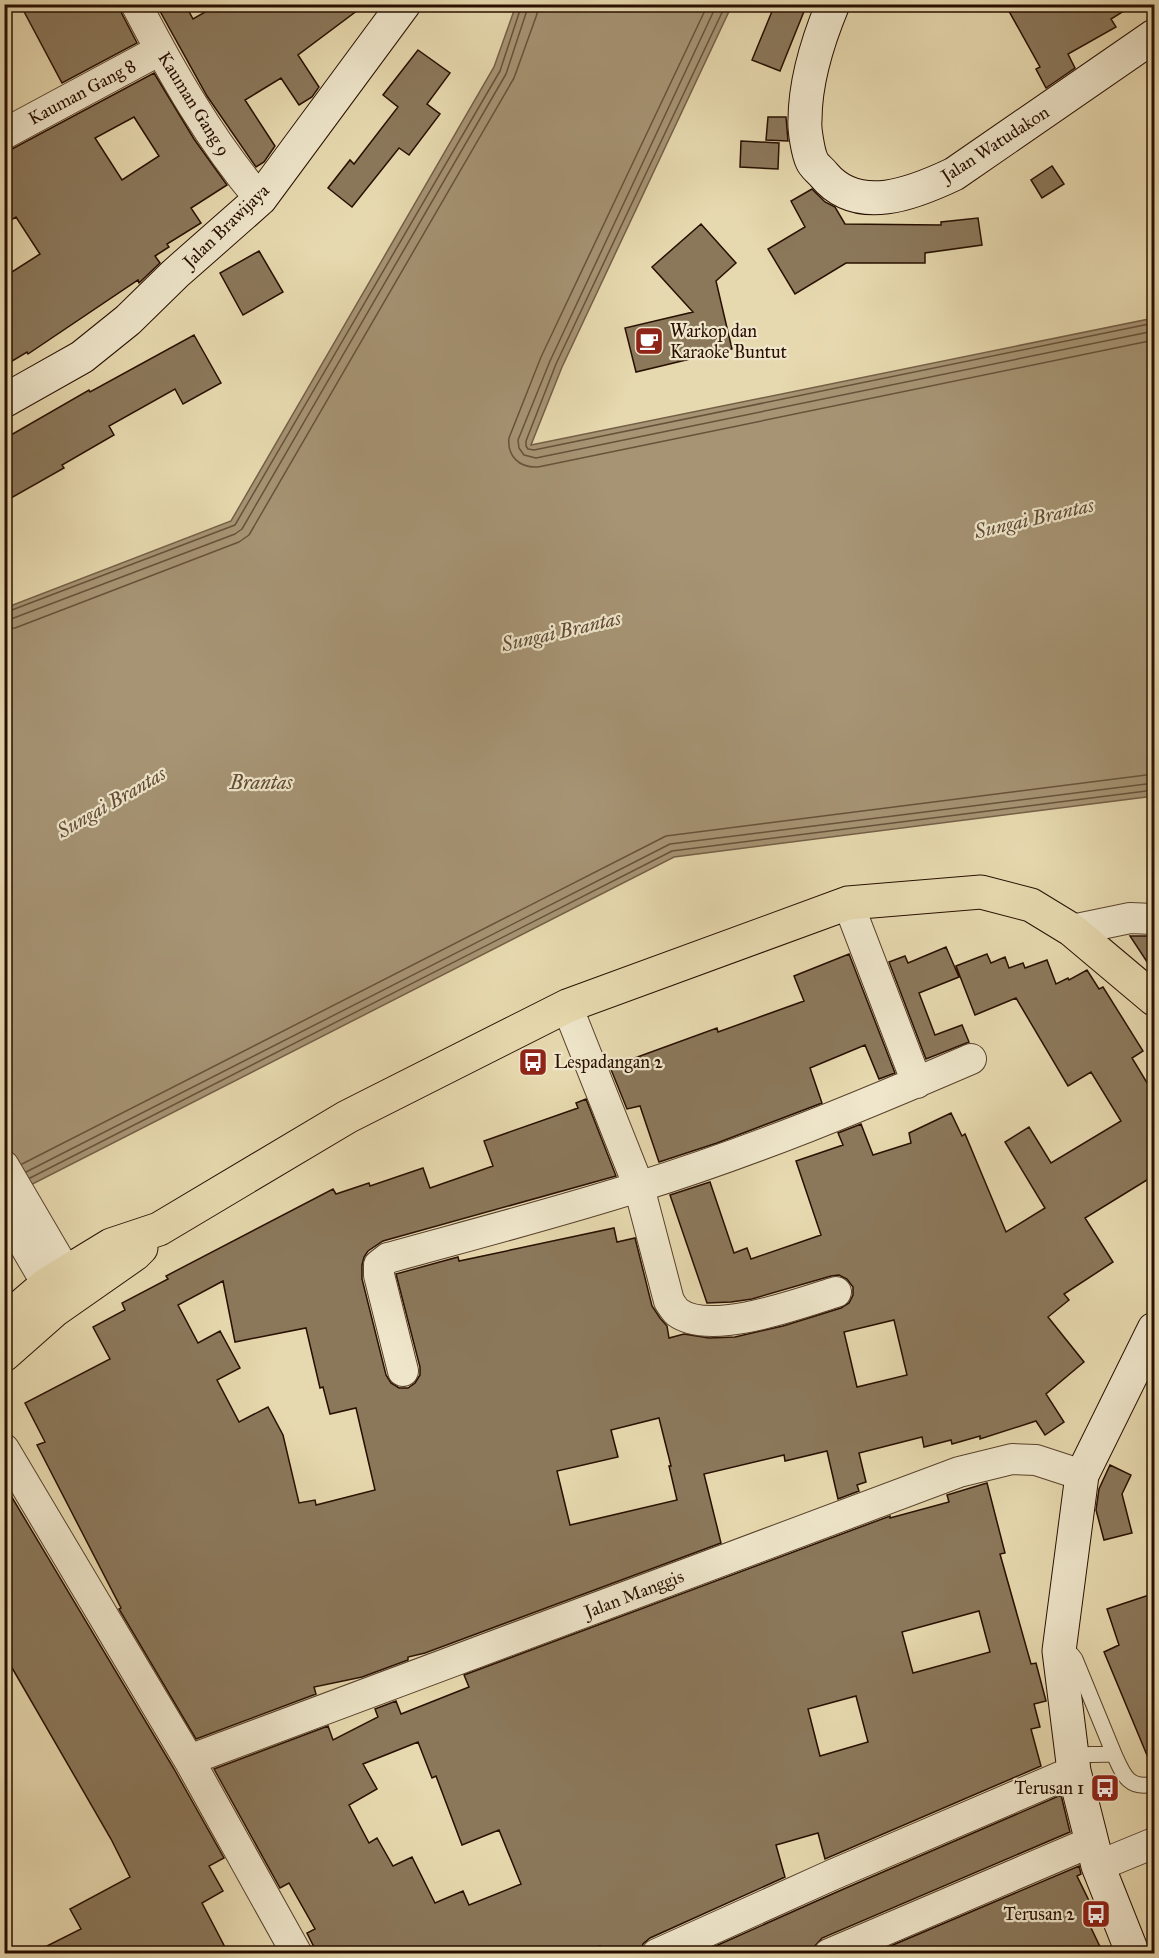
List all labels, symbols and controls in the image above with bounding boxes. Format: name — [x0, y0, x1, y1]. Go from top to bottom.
street label: Kauman Gang 9 — [152, 48, 235, 161]
street label: Kauman Gang 8 — [24, 54, 140, 130]
street label: Jalan Watudakon — [935, 101, 1054, 189]
street label: Jalan Brawijaya — [177, 179, 275, 275]
place label: Warkop dan Karaoke Buntut — [670, 320, 788, 363]
cafe icon: Warkop dan Karaoke Buntut — [633, 325, 665, 357]
water label: Sungai Brantas — [971, 492, 1097, 544]
water label: Sungai Brantas — [498, 605, 624, 657]
water label: Sungai Brantas — [52, 761, 171, 843]
water label: Brantas — [229, 770, 294, 794]
bus stop icon: Lespadangan 2 — [517, 1046, 549, 1078]
place label: Lespadangan 2 — [554, 1051, 663, 1074]
street label: Jalan Manggis — [579, 1565, 687, 1625]
bus stop icon: Terusan 1 — [1089, 1772, 1121, 1804]
place label: Terusan 1 — [1014, 1777, 1084, 1799]
bus stop icon: Terusan 2 — [1080, 1898, 1112, 1930]
place label: Terusan 2 — [1004, 1903, 1075, 1925]

